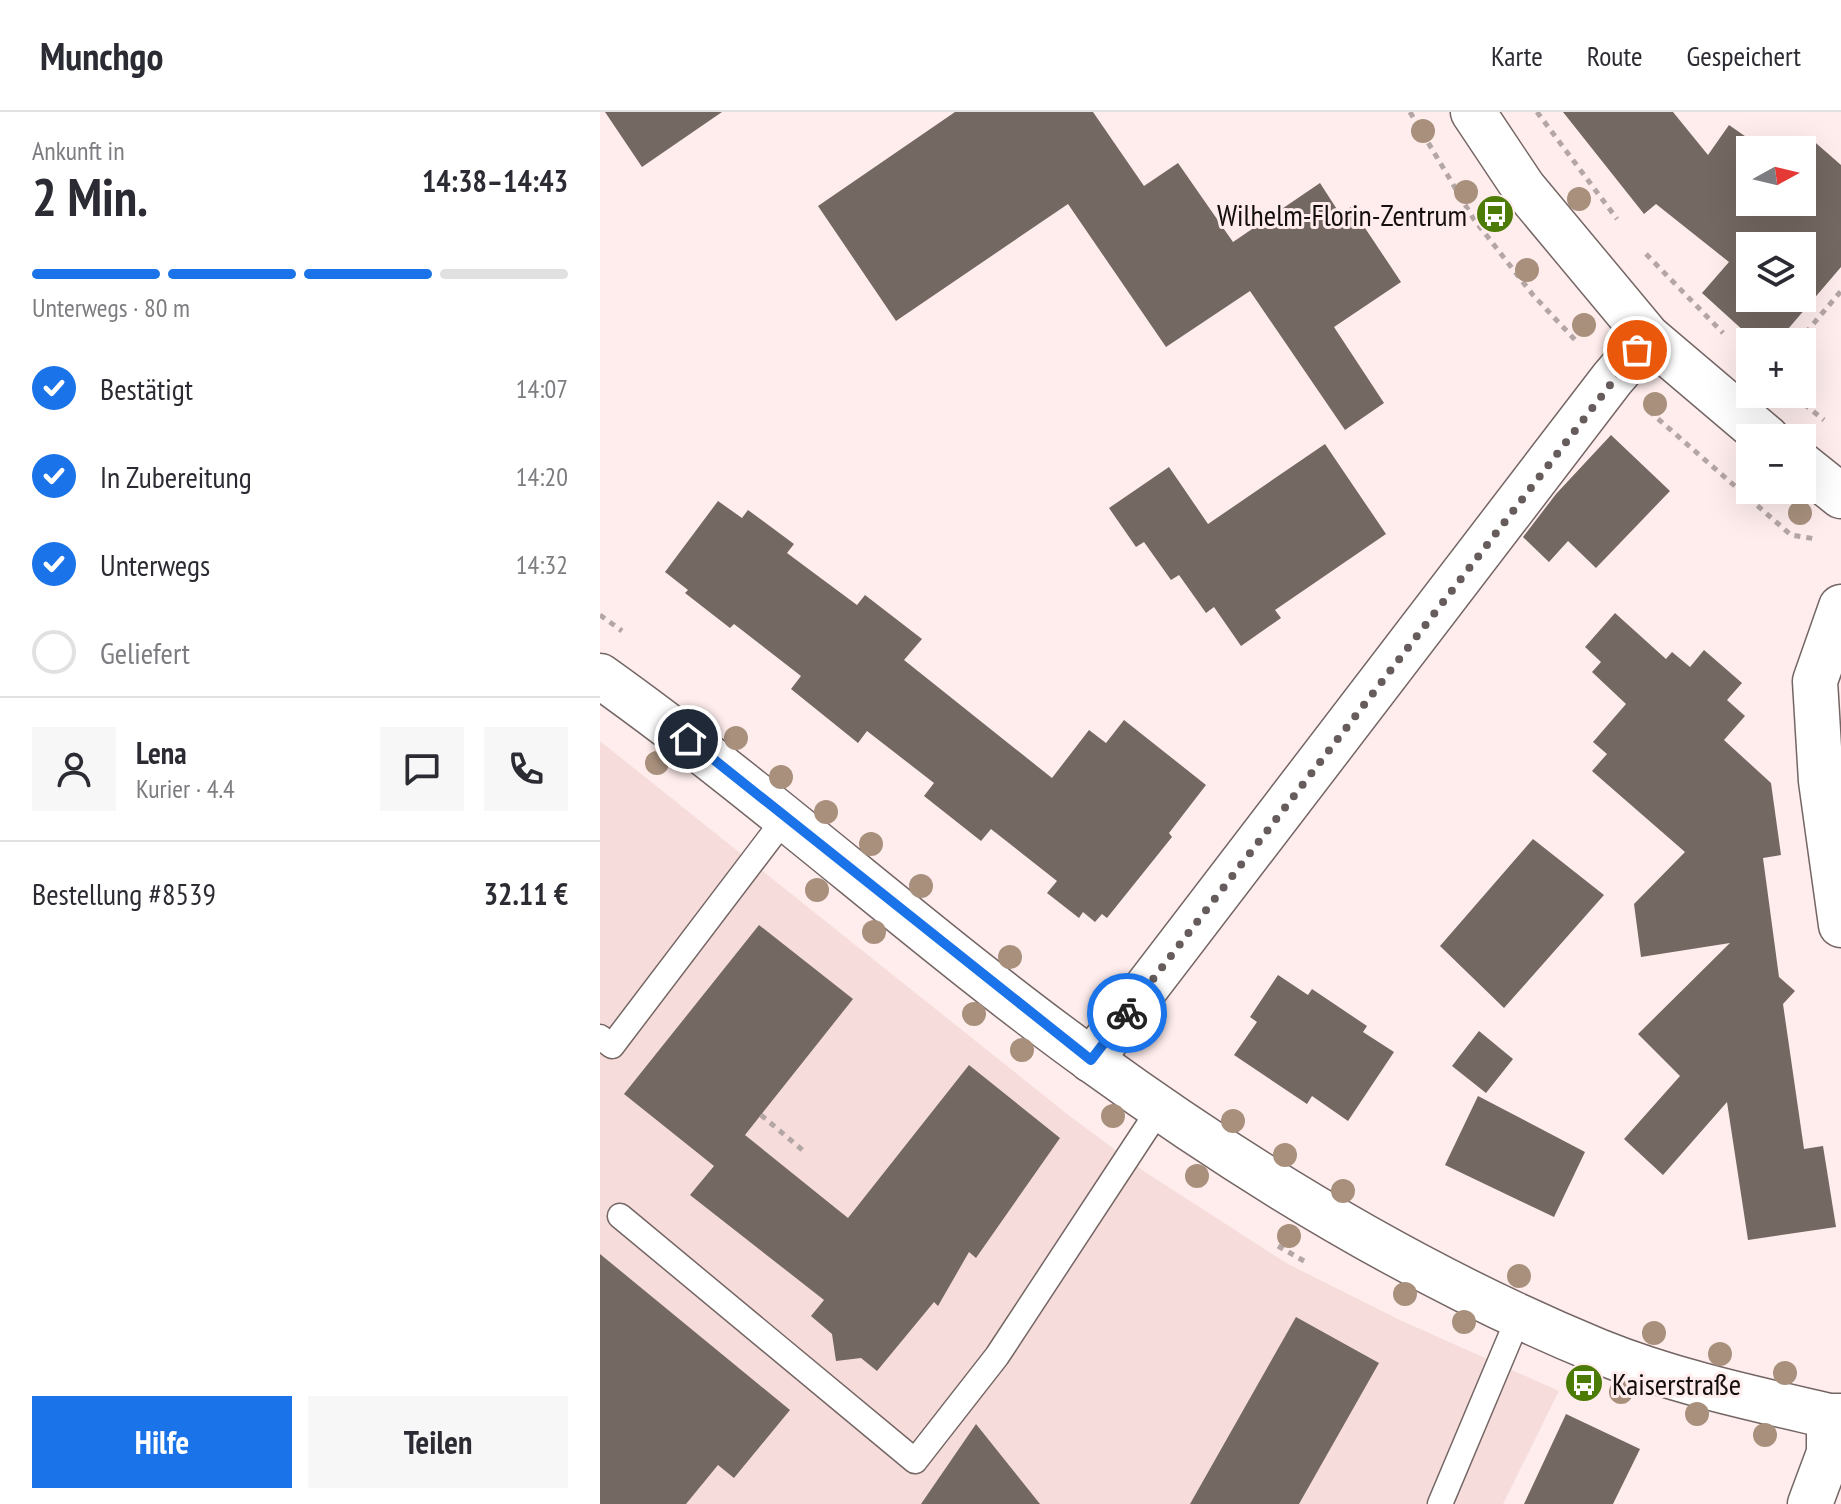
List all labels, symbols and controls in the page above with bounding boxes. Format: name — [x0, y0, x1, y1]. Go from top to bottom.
text: Munchgo — [40, 31, 163, 80]
text: Karte — [1491, 37, 1543, 74]
text: Route — [1587, 37, 1642, 74]
text: Gespeichert — [1686, 37, 1801, 74]
text: Ankunft in — [32, 134, 125, 167]
north arrow — [1736, 136, 1816, 216]
map controls — [1736, 136, 1816, 504]
text: 14:38–14:43 — [422, 161, 568, 200]
text: 2 Min. — [32, 163, 148, 230]
bus stop icon: Wilhelm-Florin-Zentrum — [1474, 193, 1516, 235]
place label: Wilhelm-Florin-Zentrum — [1217, 195, 1467, 234]
button: layers — [1736, 232, 1816, 312]
text: Unterwegs · 80 m — [32, 291, 190, 324]
pin — [1603, 316, 1671, 384]
icon: bag — [1615, 328, 1659, 372]
button: + — [1736, 328, 1816, 408]
icon: check — [32, 366, 76, 410]
text: Bestätigt — [100, 369, 193, 408]
text: 14:07 — [516, 372, 568, 405]
button: − — [1736, 424, 1816, 504]
icon: check — [32, 454, 76, 498]
text: In Zubereitung — [100, 457, 252, 496]
text: 14:20 — [516, 460, 568, 493]
icon: check — [32, 542, 76, 586]
text: Unterwegs — [100, 545, 210, 584]
text: 14:32 — [516, 548, 568, 581]
text: Geliefert — [100, 633, 190, 672]
pin — [654, 705, 722, 773]
icon: home — [666, 717, 710, 761]
button: person — [32, 727, 116, 811]
button: chat — [380, 727, 464, 811]
button: phone — [484, 727, 568, 811]
text: Lena — [136, 733, 187, 772]
text: Kurier · 4.4 — [136, 772, 235, 805]
text: Bestellung #8539 — [32, 874, 216, 913]
text: 32.11 € — [484, 874, 568, 913]
courier — [1087, 973, 1167, 1053]
icon: bike — [1105, 991, 1149, 1035]
bus stop icon: Kaiserstraße — [1563, 1362, 1605, 1404]
place label: Kaiserstraße — [1612, 1364, 1741, 1403]
button: Hilfe — [32, 1396, 292, 1488]
button: Teilen — [308, 1396, 568, 1488]

